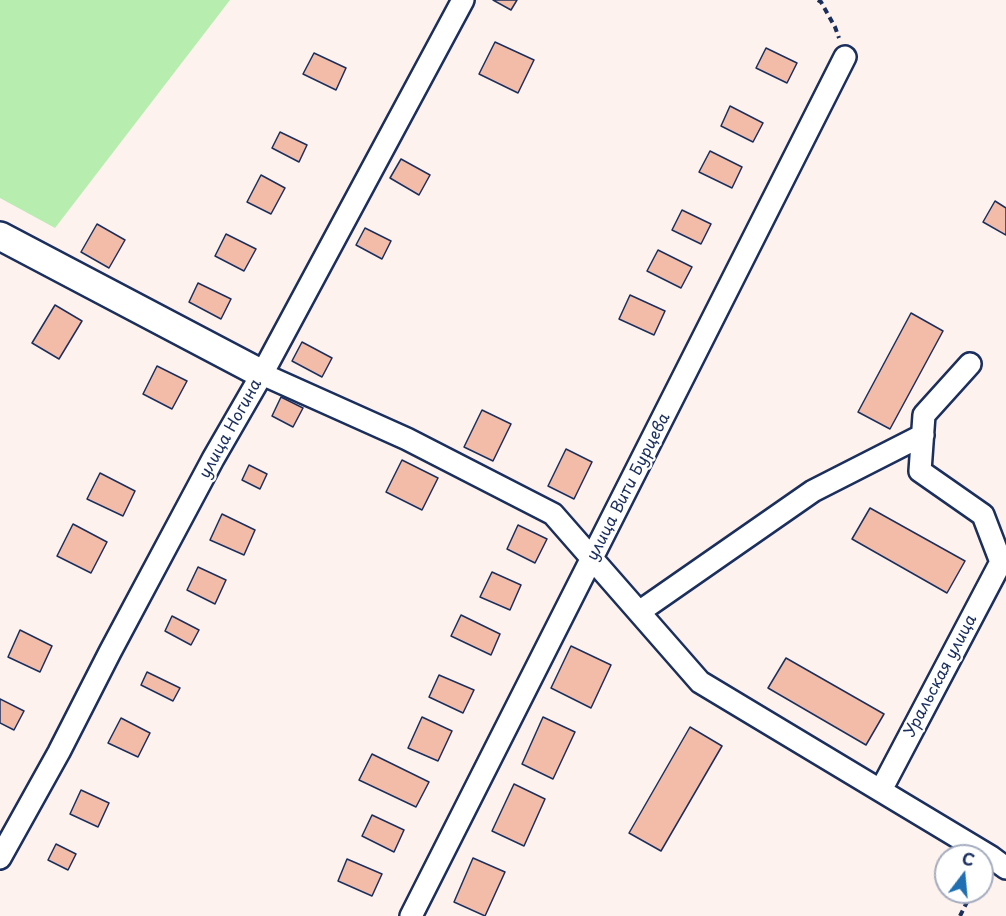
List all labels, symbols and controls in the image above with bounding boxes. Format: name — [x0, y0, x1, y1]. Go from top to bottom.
street label: улица Ногина — [196, 376, 266, 482]
street label: улица Вити Бурцева — [583, 410, 675, 564]
street label: Уральская улица — [901, 611, 981, 741]
north arrow — [934, 844, 994, 904]
text: С — [959, 845, 978, 872]

